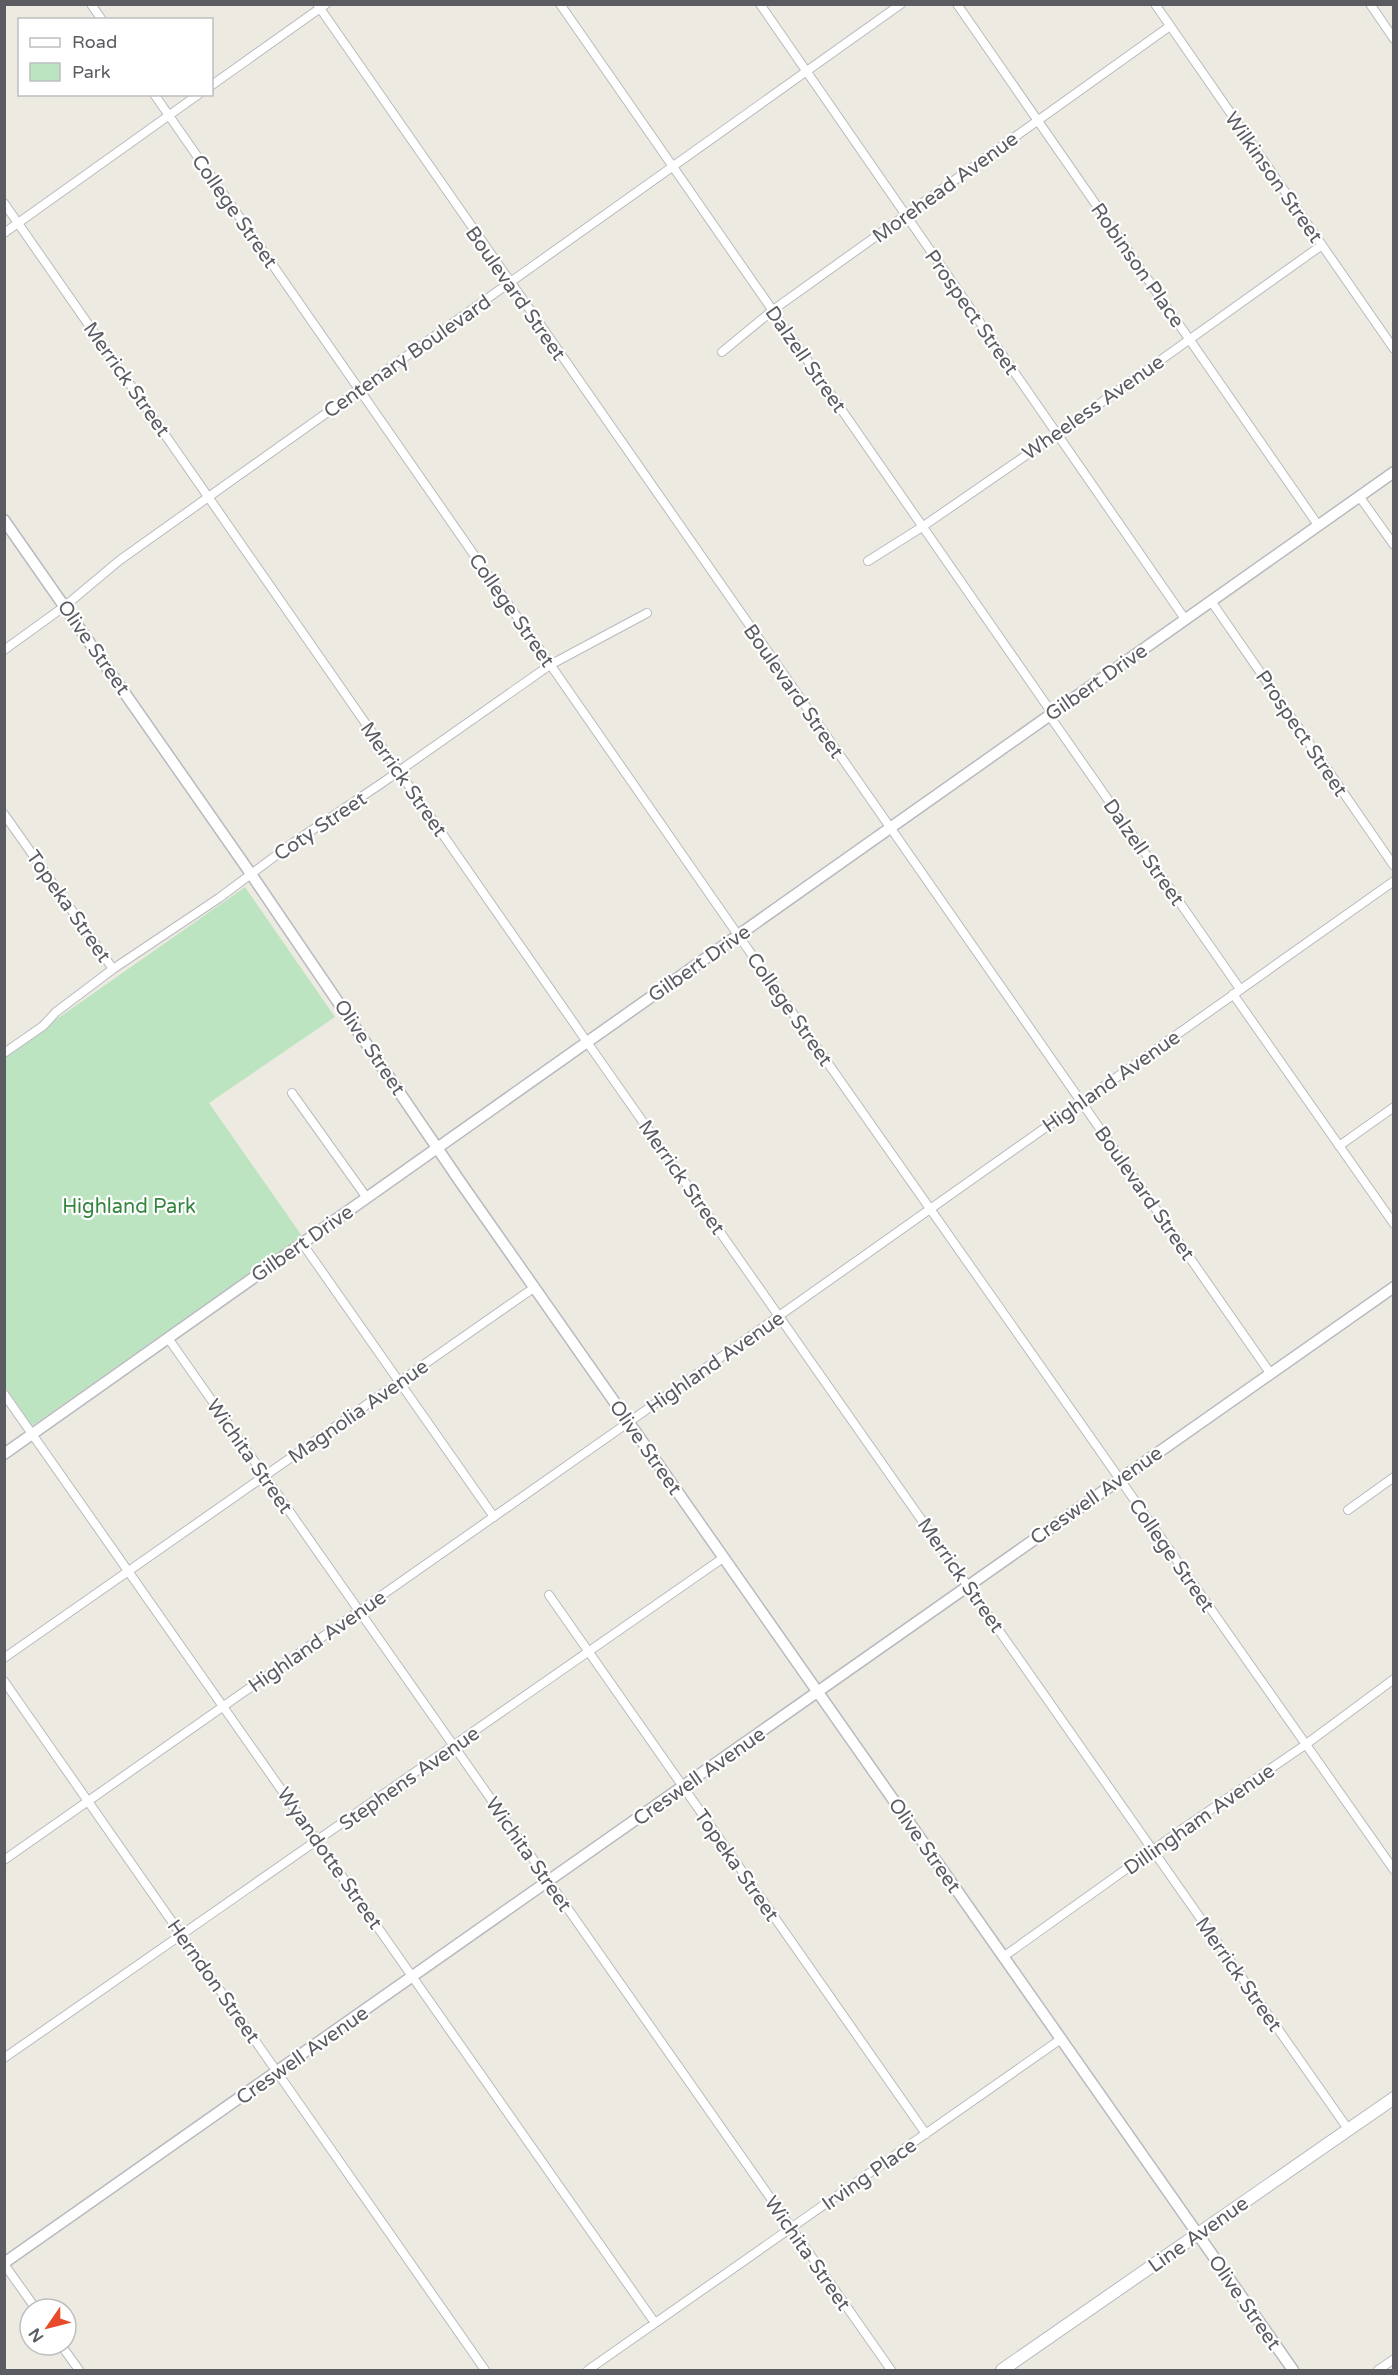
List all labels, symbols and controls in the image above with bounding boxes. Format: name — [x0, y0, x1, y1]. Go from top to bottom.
legend — [18, 18, 213, 96]
text: Road — [72, 31, 117, 53]
text: Park — [72, 61, 111, 83]
street label: Wilkinson Street — [1219, 107, 1327, 248]
street label: Morehead Avenue — [868, 127, 1023, 249]
street label: College Street — [186, 150, 282, 273]
street label: Robinson Place — [1085, 199, 1189, 333]
street label: Boulevard Street — [460, 222, 571, 366]
street label: Prospect Street — [919, 245, 1023, 380]
street label: Centenary Boulevard — [319, 290, 496, 424]
street label: Dalzell Street — [760, 302, 851, 418]
street label: Merrick Street — [78, 318, 175, 442]
street label: Wheeless Avenue — [1018, 350, 1169, 466]
street label: College Street — [463, 549, 559, 672]
street label: Olive Street — [52, 596, 135, 700]
street label: Boulevard Street — [738, 620, 849, 764]
street label: Gilbert Drive — [1041, 639, 1152, 727]
street label: Prospect Street — [1250, 666, 1352, 802]
street label: Merrick Street — [355, 718, 452, 842]
street label: Coty Street — [270, 787, 372, 867]
street label: Dalzell Street — [1098, 795, 1189, 911]
street label: Topeka Street — [21, 846, 116, 968]
street label: Gilbert Drive — [644, 920, 755, 1008]
street label: College Street — [741, 948, 837, 1071]
street label: Olive Street — [328, 995, 410, 1100]
street label: Highland Avenue — [1038, 1025, 1185, 1138]
street label: Merrick Street — [633, 1116, 730, 1240]
street label: Boulevard Street — [1089, 1122, 1200, 1266]
park label: Highland Park — [62, 1195, 196, 1219]
street label: Gilbert Drive — [247, 1200, 358, 1288]
street label: Highland Avenue — [642, 1306, 789, 1419]
street label: Magnolia Avenue — [284, 1355, 433, 1469]
street label: Wichita Street — [201, 1395, 298, 1519]
street label: Olive Street — [604, 1396, 687, 1500]
street label: Creswell Avenue — [1026, 1441, 1167, 1550]
street label: College Street — [1123, 1494, 1219, 1617]
street label: Merrick Street — [912, 1514, 1009, 1638]
street label: Highland Avenue — [244, 1585, 391, 1698]
street label: Stephens Avenue — [335, 1722, 484, 1836]
street label: Creswell Avenue — [629, 1722, 770, 1831]
street label: Dillingham Avenue — [1120, 1759, 1279, 1881]
street label: Wyandotte Street — [271, 1783, 387, 1934]
street label: Wichita Street — [480, 1793, 577, 1917]
street label: Olive Street — [883, 1794, 966, 1898]
street label: Topeka Street — [689, 1805, 784, 1927]
street label: Merrick Street — [1190, 1913, 1287, 2037]
street label: Herndon Street — [162, 1915, 265, 2048]
street label: Creswell Avenue — [232, 2001, 373, 2110]
street label: Irving Place — [818, 2133, 922, 2216]
street label: Line Avenue — [1144, 2191, 1253, 2278]
street label: Wichita Street — [759, 2192, 856, 2316]
street label: Olive Street — [1203, 2251, 1286, 2355]
north arrow — [18, 2297, 78, 2357]
text: N — [25, 2324, 48, 2346]

